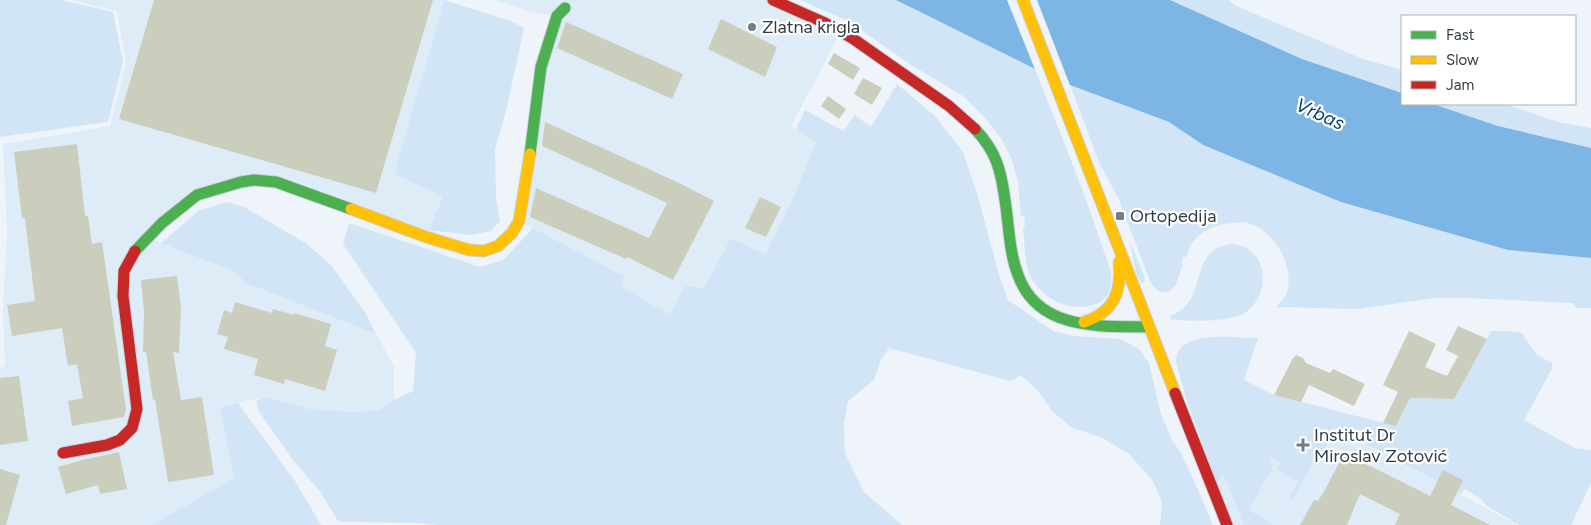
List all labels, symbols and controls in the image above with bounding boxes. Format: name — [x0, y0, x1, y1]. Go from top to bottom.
legend — [1401, 15, 1576, 105]
place label: Zlatna krigla — [762, 16, 860, 38]
marker: Zlatna krigla — [746, 21, 758, 33]
text: Fast — [1446, 26, 1475, 44]
text: Slow — [1446, 51, 1479, 69]
text: Jam — [1446, 76, 1474, 94]
water label: Vrbas — [1292, 93, 1348, 135]
place label: Ortopedija — [1130, 205, 1216, 227]
marker: Ortopedija — [1114, 210, 1126, 222]
place label: Institut Dr Miroslav Zotović — [1314, 424, 1448, 467]
marker: Institut Dr Miroslav Zotović — [1296, 438, 1310, 452]

